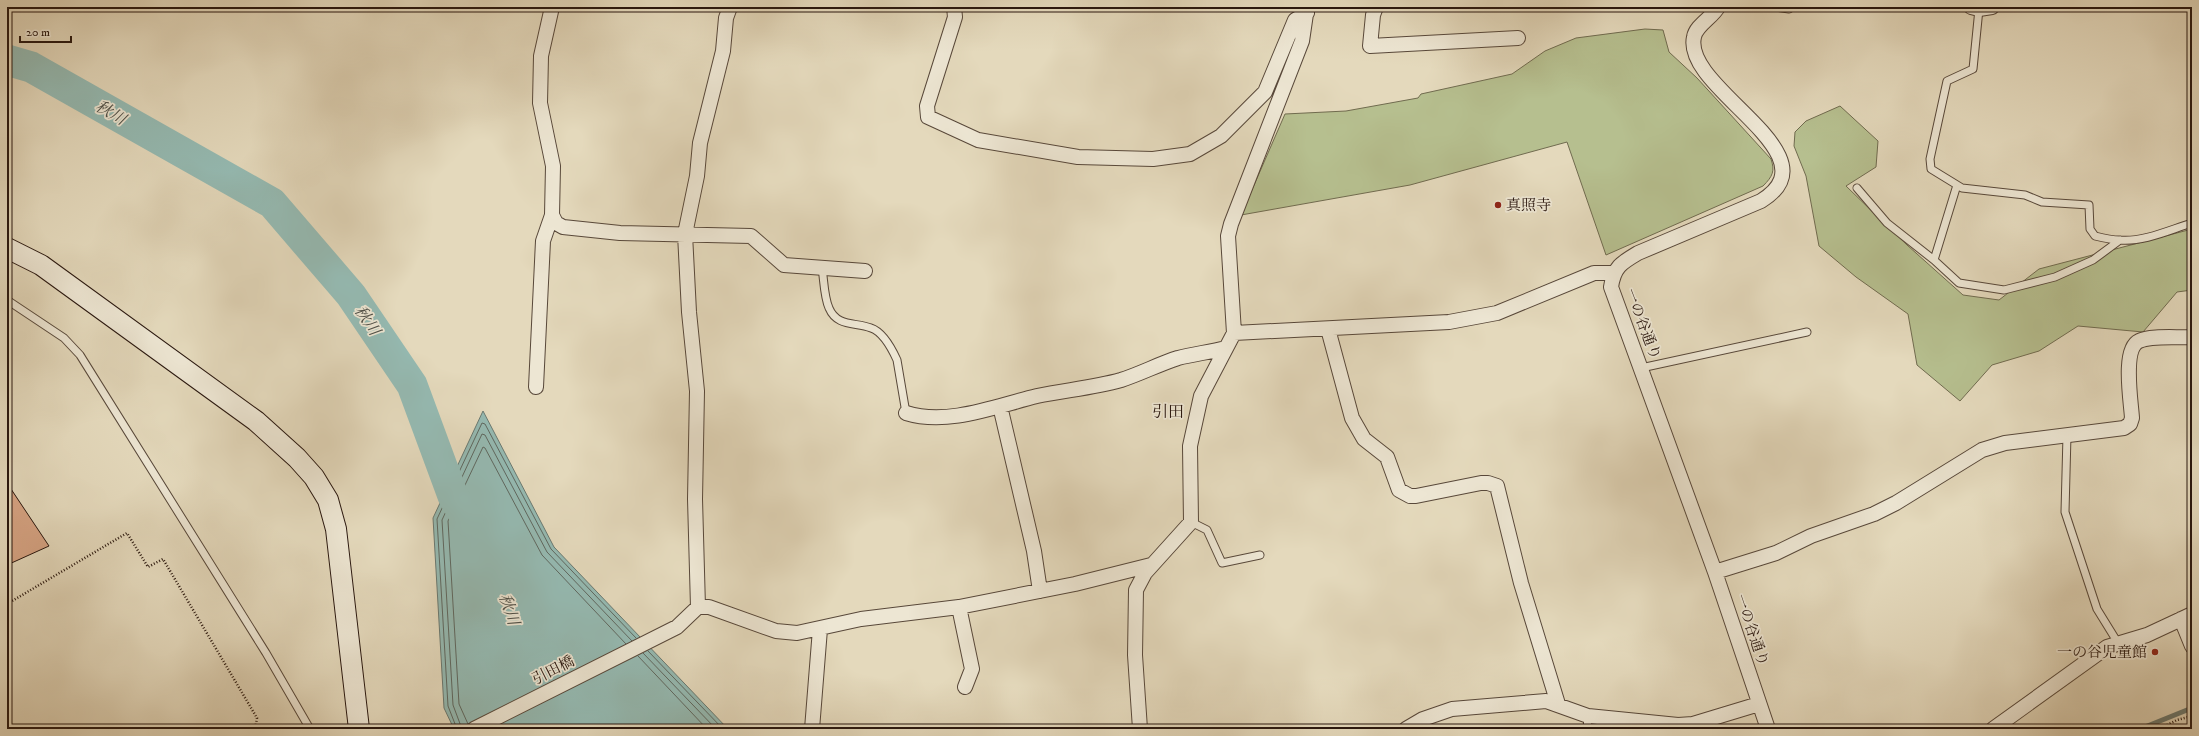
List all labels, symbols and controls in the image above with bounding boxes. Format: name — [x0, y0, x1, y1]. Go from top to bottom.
scale bar — [20, 18, 71, 44]
text: 20 m — [26, 25, 50, 40]
water label: 秋川 — [92, 96, 131, 131]
place label: 真照寺 — [1506, 196, 1551, 215]
marker: 真照寺 — [1493, 200, 1503, 210]
street label: 一の谷通り — [1620, 286, 1665, 363]
water label: 秋川 — [350, 302, 386, 341]
district label: 引田 — [1152, 402, 1184, 422]
water label: 秋川 — [494, 591, 524, 630]
street label: 一の谷通り — [1730, 592, 1773, 669]
place label: 一の谷児童館 — [2057, 643, 2147, 662]
marker: 一の谷児童館 — [2150, 647, 2160, 657]
street label: 引田橋 — [529, 652, 578, 689]

